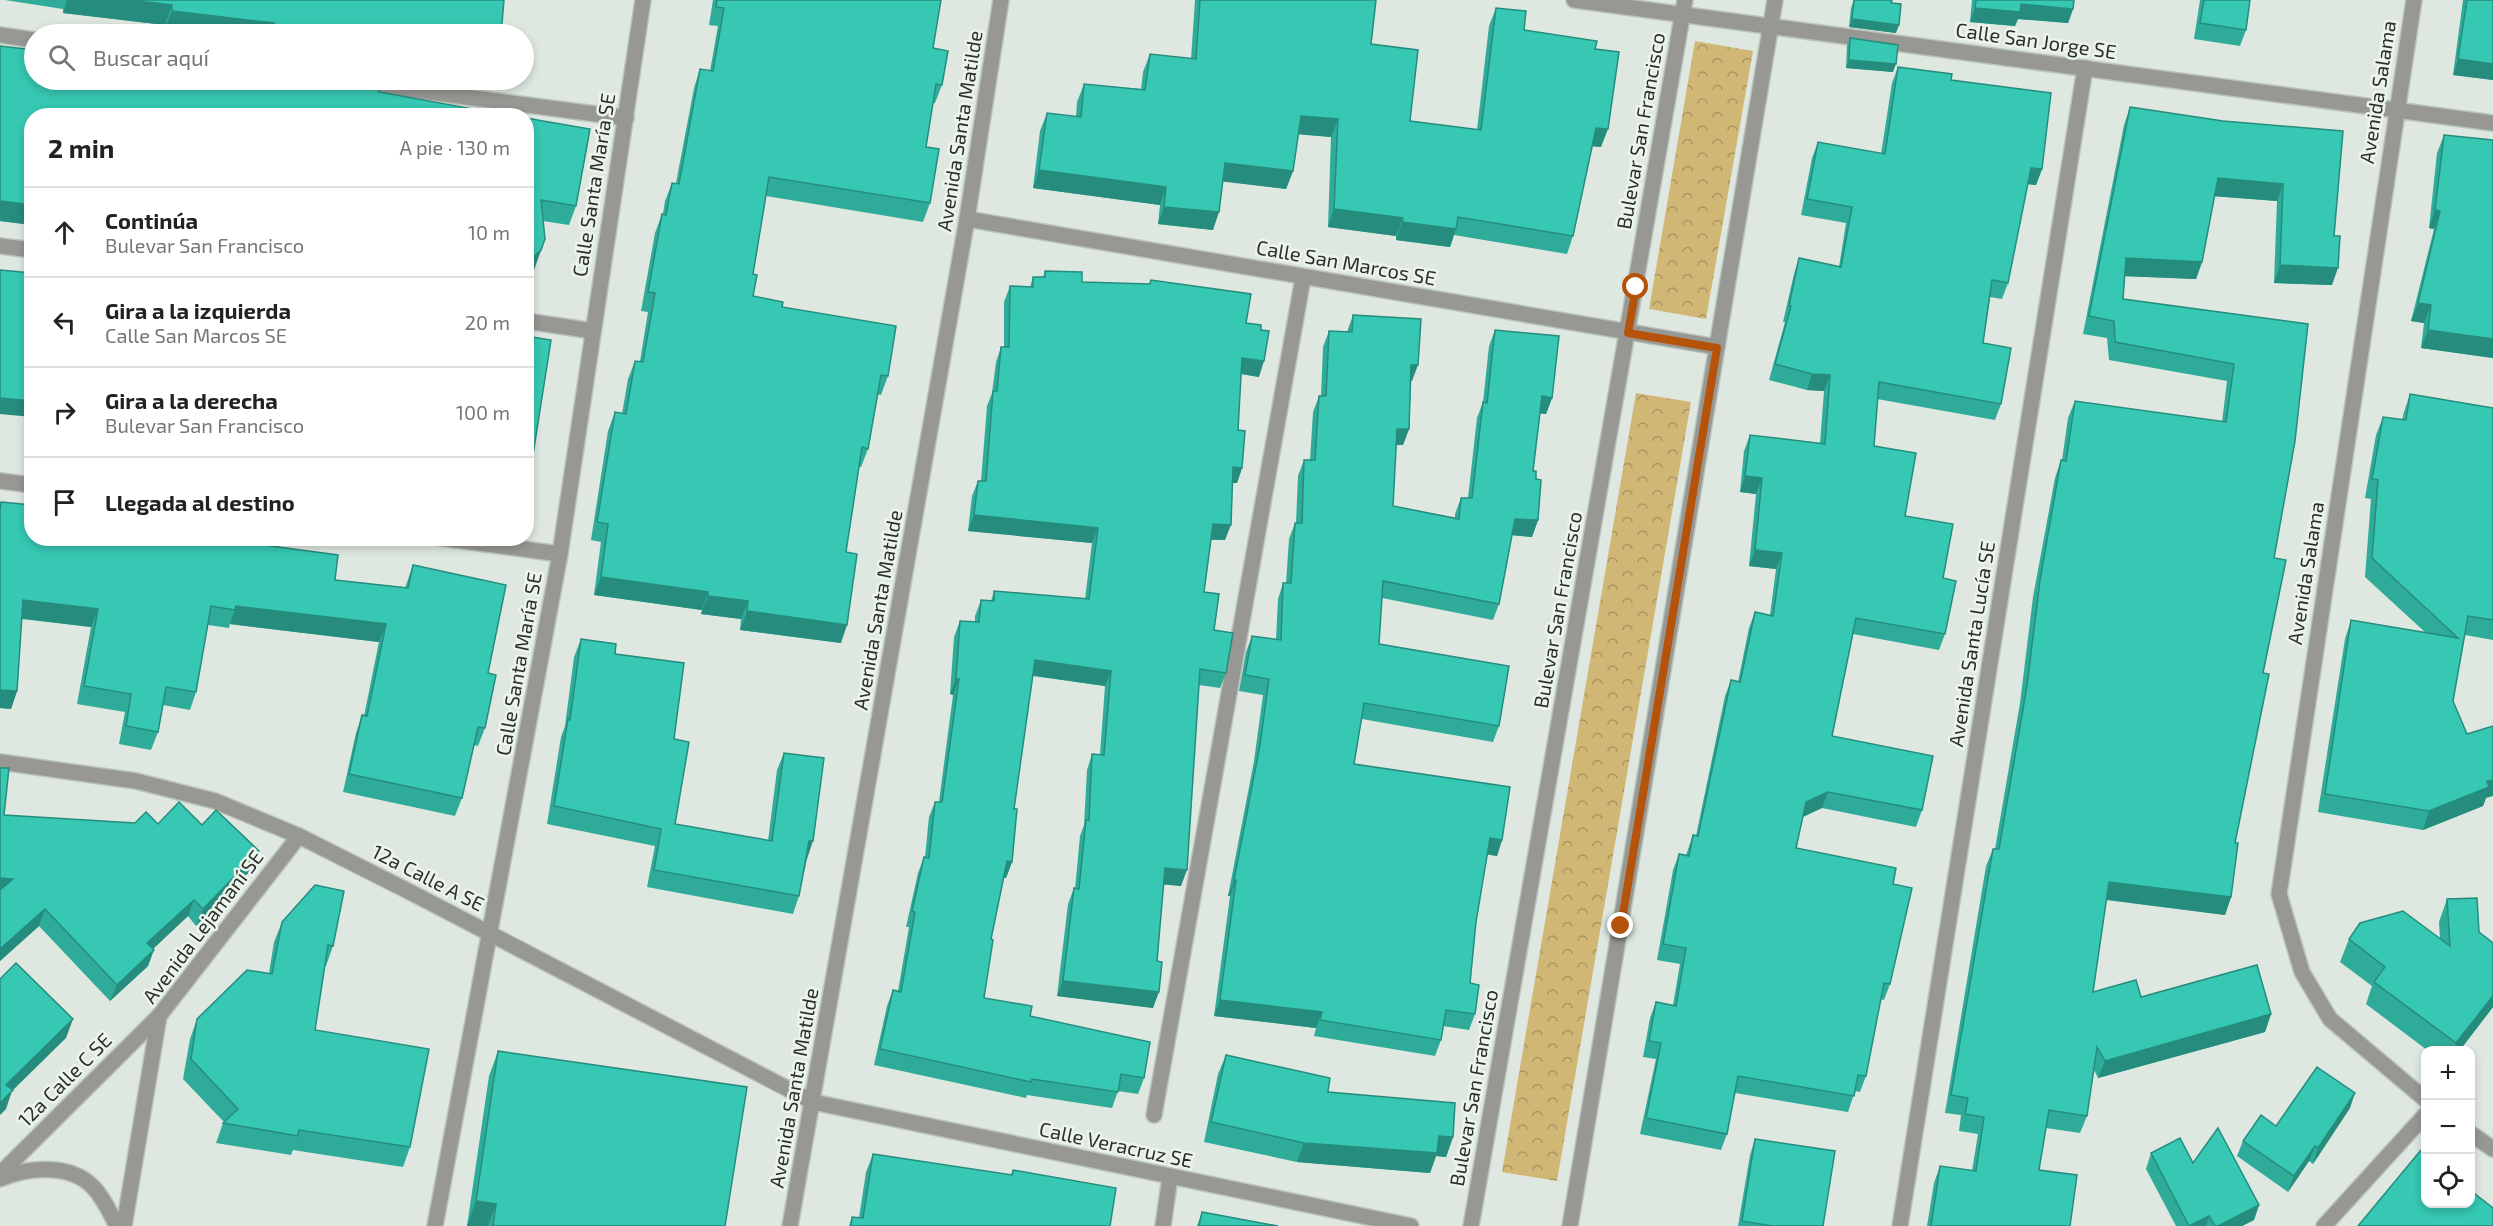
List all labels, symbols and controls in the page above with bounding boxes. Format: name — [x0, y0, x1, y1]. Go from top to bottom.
street label: Calle San Jorge SE — [1954, 17, 2118, 63]
street label: Avenida Salama — [2354, 19, 2400, 165]
search box — [24, 24, 534, 90]
street label: Avenida Santa Matilde — [931, 29, 987, 233]
street label: Bulevar San Francisco — [1611, 31, 1669, 231]
icon: search — [45, 41, 78, 74]
text: Buscar aquí — [93, 44, 209, 70]
street label: Calle Santa María SE — [567, 91, 619, 278]
text: 2 min — [48, 132, 114, 163]
text: A pie · 130 m — [400, 135, 510, 159]
text: Continúa — [105, 207, 198, 233]
icon: ahead — [48, 216, 81, 249]
text: 10 m — [468, 220, 510, 244]
text: Bulevar San Francisco — [105, 233, 304, 257]
street label: Calle San Marcos SE — [1254, 234, 1438, 290]
route start — [1622, 273, 1648, 299]
text: Gira a la izquierda — [105, 297, 291, 323]
icon: left — [48, 306, 81, 339]
text: 20 m — [465, 310, 510, 334]
text: Calle San Marcos SE — [105, 323, 287, 347]
text: Gira a la derecha — [105, 387, 278, 413]
icon: right — [48, 396, 81, 429]
text: 100 m — [456, 400, 510, 424]
text: Bulevar San Francisco — [105, 413, 304, 437]
icon: arrive — [48, 486, 81, 519]
text: Llegada al destino — [105, 489, 295, 515]
street label: Avenida Salama — [2282, 500, 2328, 646]
street label: Avenida Santa Matilde — [848, 508, 906, 712]
street label: Bulevar San Francisco — [1528, 510, 1586, 710]
street label: Avenida Santa Lucía SE — [1943, 539, 1999, 748]
street label: Calle Santa María SE — [490, 570, 546, 757]
street label: 12a Calle A SE — [368, 839, 488, 916]
street label: Avenida Lejamaní SE — [137, 845, 268, 1008]
route end — [1607, 912, 1633, 938]
street label: Avenida Santa Matilde — [764, 986, 822, 1190]
street label: Bulevar San Francisco — [1444, 988, 1502, 1188]
street label: 12a Calle C SE — [13, 1028, 116, 1131]
map controls — [2421, 1046, 2475, 1208]
button: + — [2421, 1046, 2475, 1100]
button: − — [2421, 1100, 2475, 1154]
street label: Calle Veracruz SE — [1037, 1116, 1195, 1172]
button: locate — [2421, 1154, 2475, 1208]

